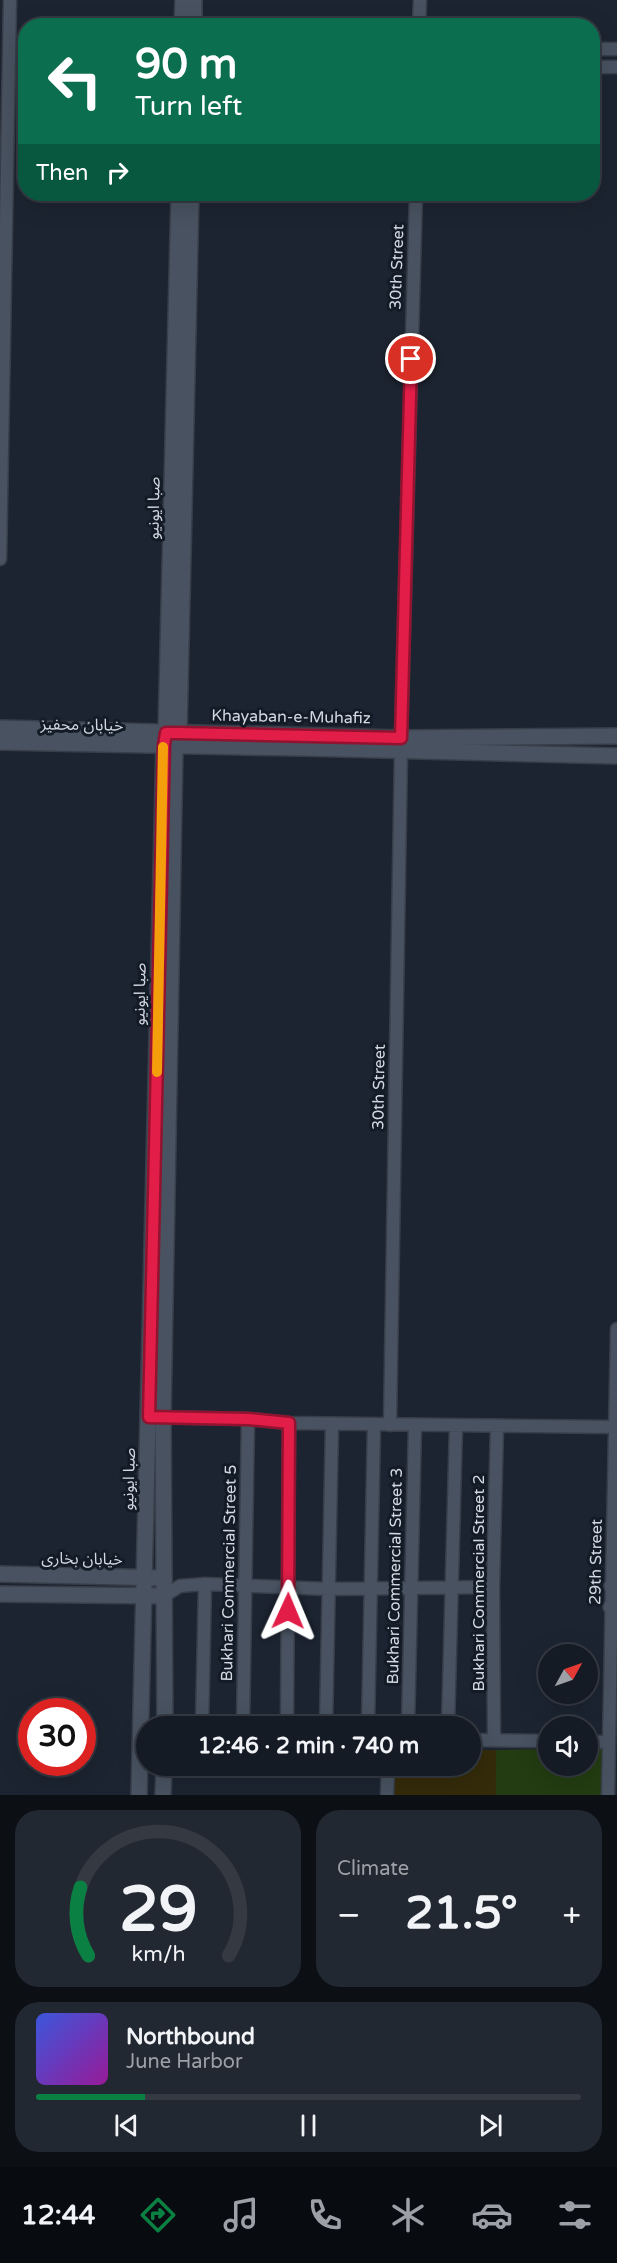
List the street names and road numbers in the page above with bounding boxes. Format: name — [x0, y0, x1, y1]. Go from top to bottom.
street label: 30th Street — [386, 224, 408, 310]
street label: صبا ایونیو — [143, 476, 165, 540]
street label: Khayaban-e-Muhafiz — [211, 706, 371, 728]
street label: خیابان محفیز — [39, 714, 124, 736]
street label: صبا ایونیو — [129, 962, 151, 1026]
street label: 30th Street — [368, 1044, 390, 1130]
street label: صبا ایونیو — [118, 1447, 140, 1511]
street label: Bukhari Commercial Street 5 — [217, 1464, 241, 1682]
street label: Bukhari Commercial Street 3 — [383, 1467, 407, 1685]
street label: Bukhari Commercial Street 2 — [469, 1475, 489, 1691]
street label: 29th Street — [585, 1519, 607, 1605]
street label: خیابان بخاری — [41, 1548, 123, 1570]

